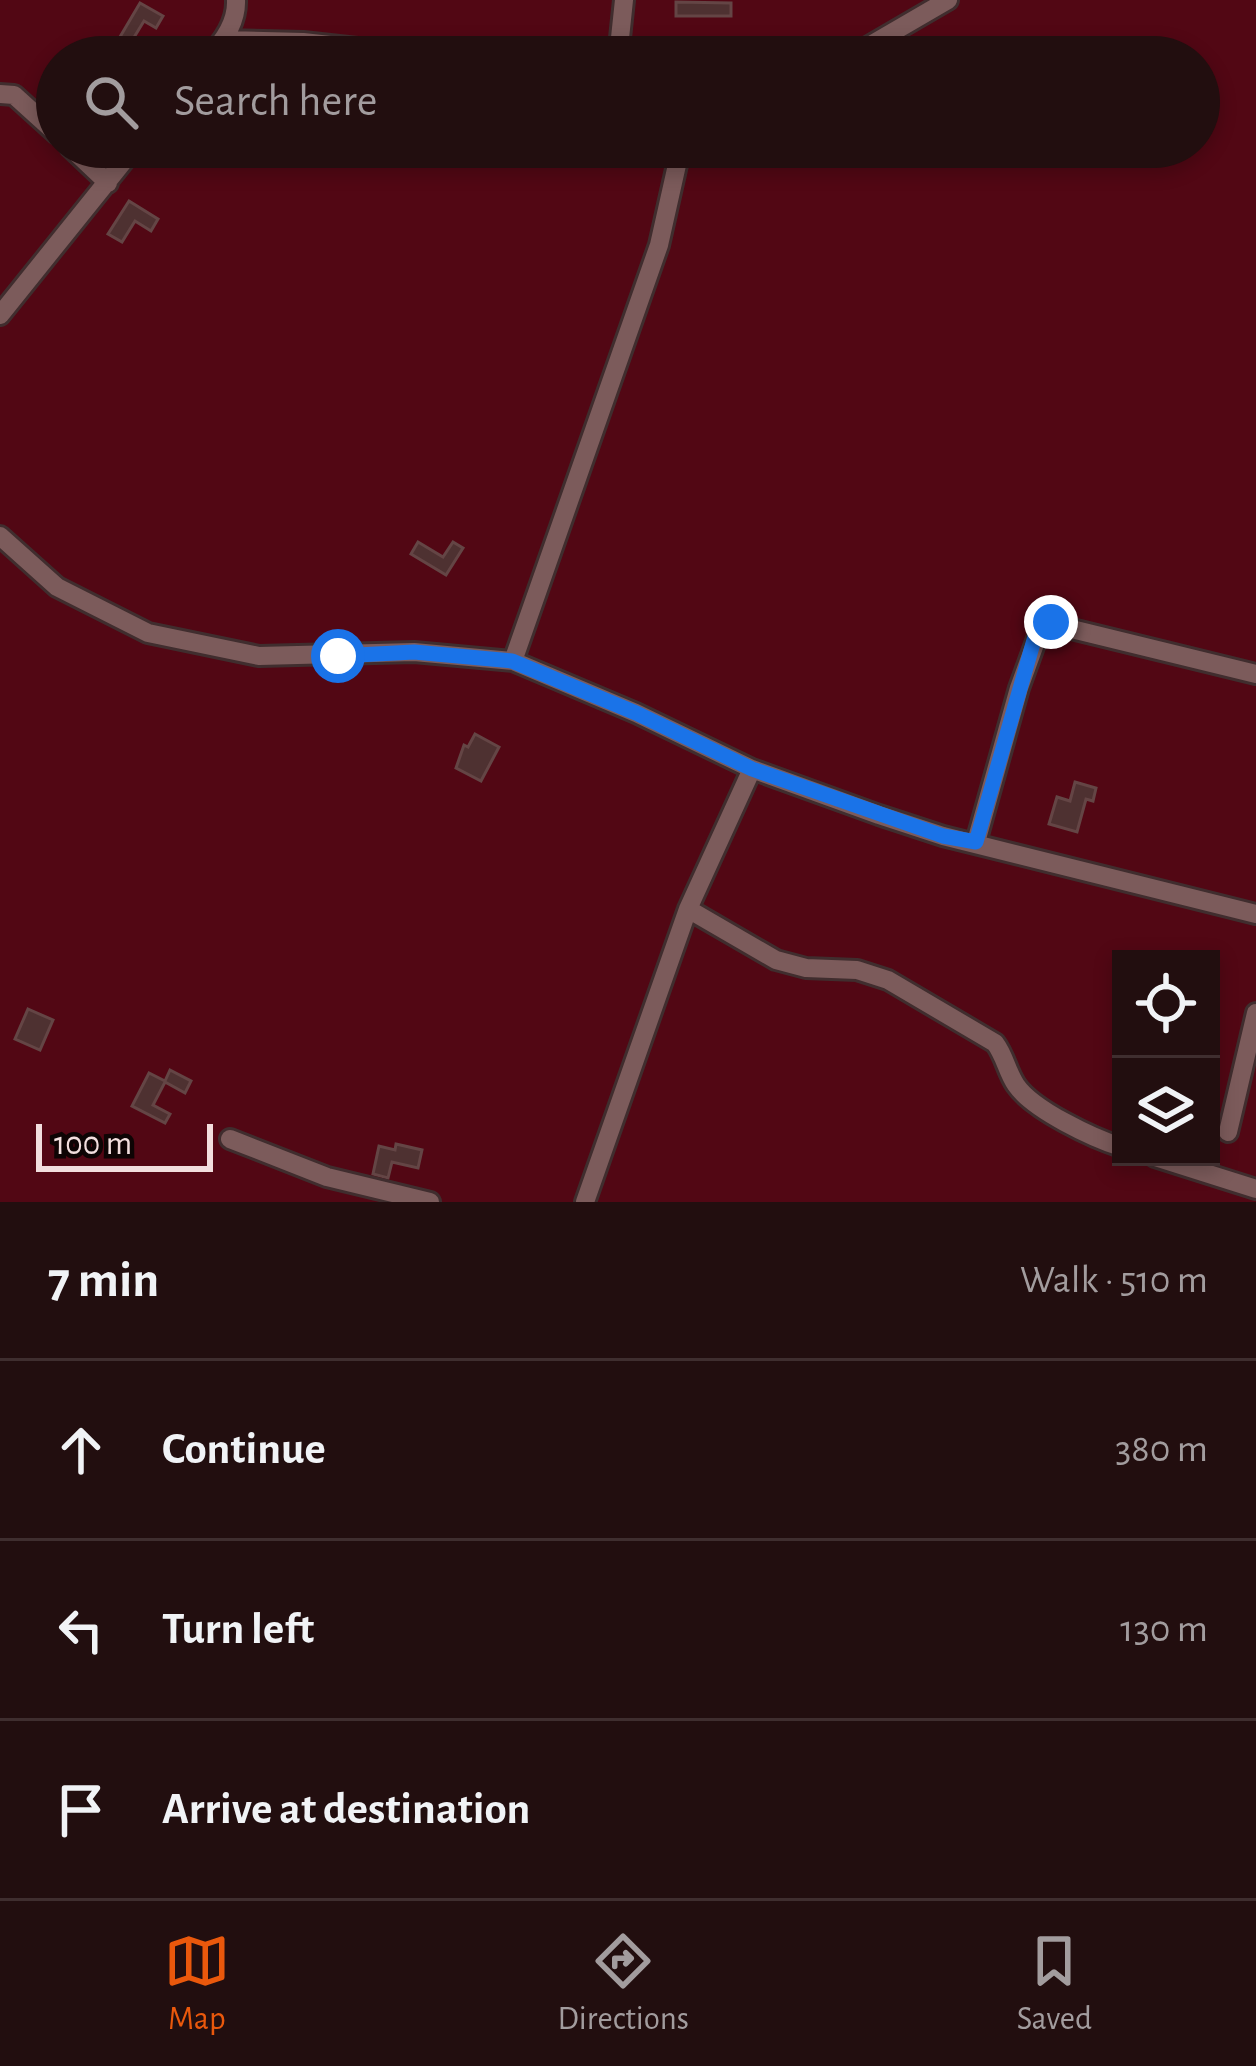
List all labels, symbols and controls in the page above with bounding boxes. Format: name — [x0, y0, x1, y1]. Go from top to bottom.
search box — [36, 36, 1220, 168]
icon: search — [78, 69, 144, 135]
text: Search here — [174, 79, 377, 124]
route end — [1024, 595, 1078, 649]
route start — [311, 629, 365, 683]
map controls — [1112, 950, 1220, 1166]
button: locate — [1112, 950, 1220, 1058]
button: layers — [1112, 1058, 1220, 1166]
scale bar — [36, 1118, 213, 1171]
text: 100 m — [54, 1128, 132, 1161]
text: 7 min — [48, 1255, 159, 1306]
text: Walk · 510 m — [1020, 1261, 1208, 1300]
icon: ahead — [48, 1417, 114, 1483]
text: Continue — [162, 1427, 326, 1472]
text: 380 m — [1115, 1430, 1208, 1469]
icon: left — [48, 1597, 114, 1663]
text: Turn left — [162, 1607, 314, 1652]
text: 130 m — [1120, 1610, 1208, 1649]
icon: arrive — [48, 1777, 114, 1843]
text: Arrive at destination — [162, 1787, 530, 1832]
tab: Map — [164, 1928, 230, 2040]
tab: Directions — [557, 1928, 689, 2040]
tab: Saved — [1017, 1928, 1092, 2040]

